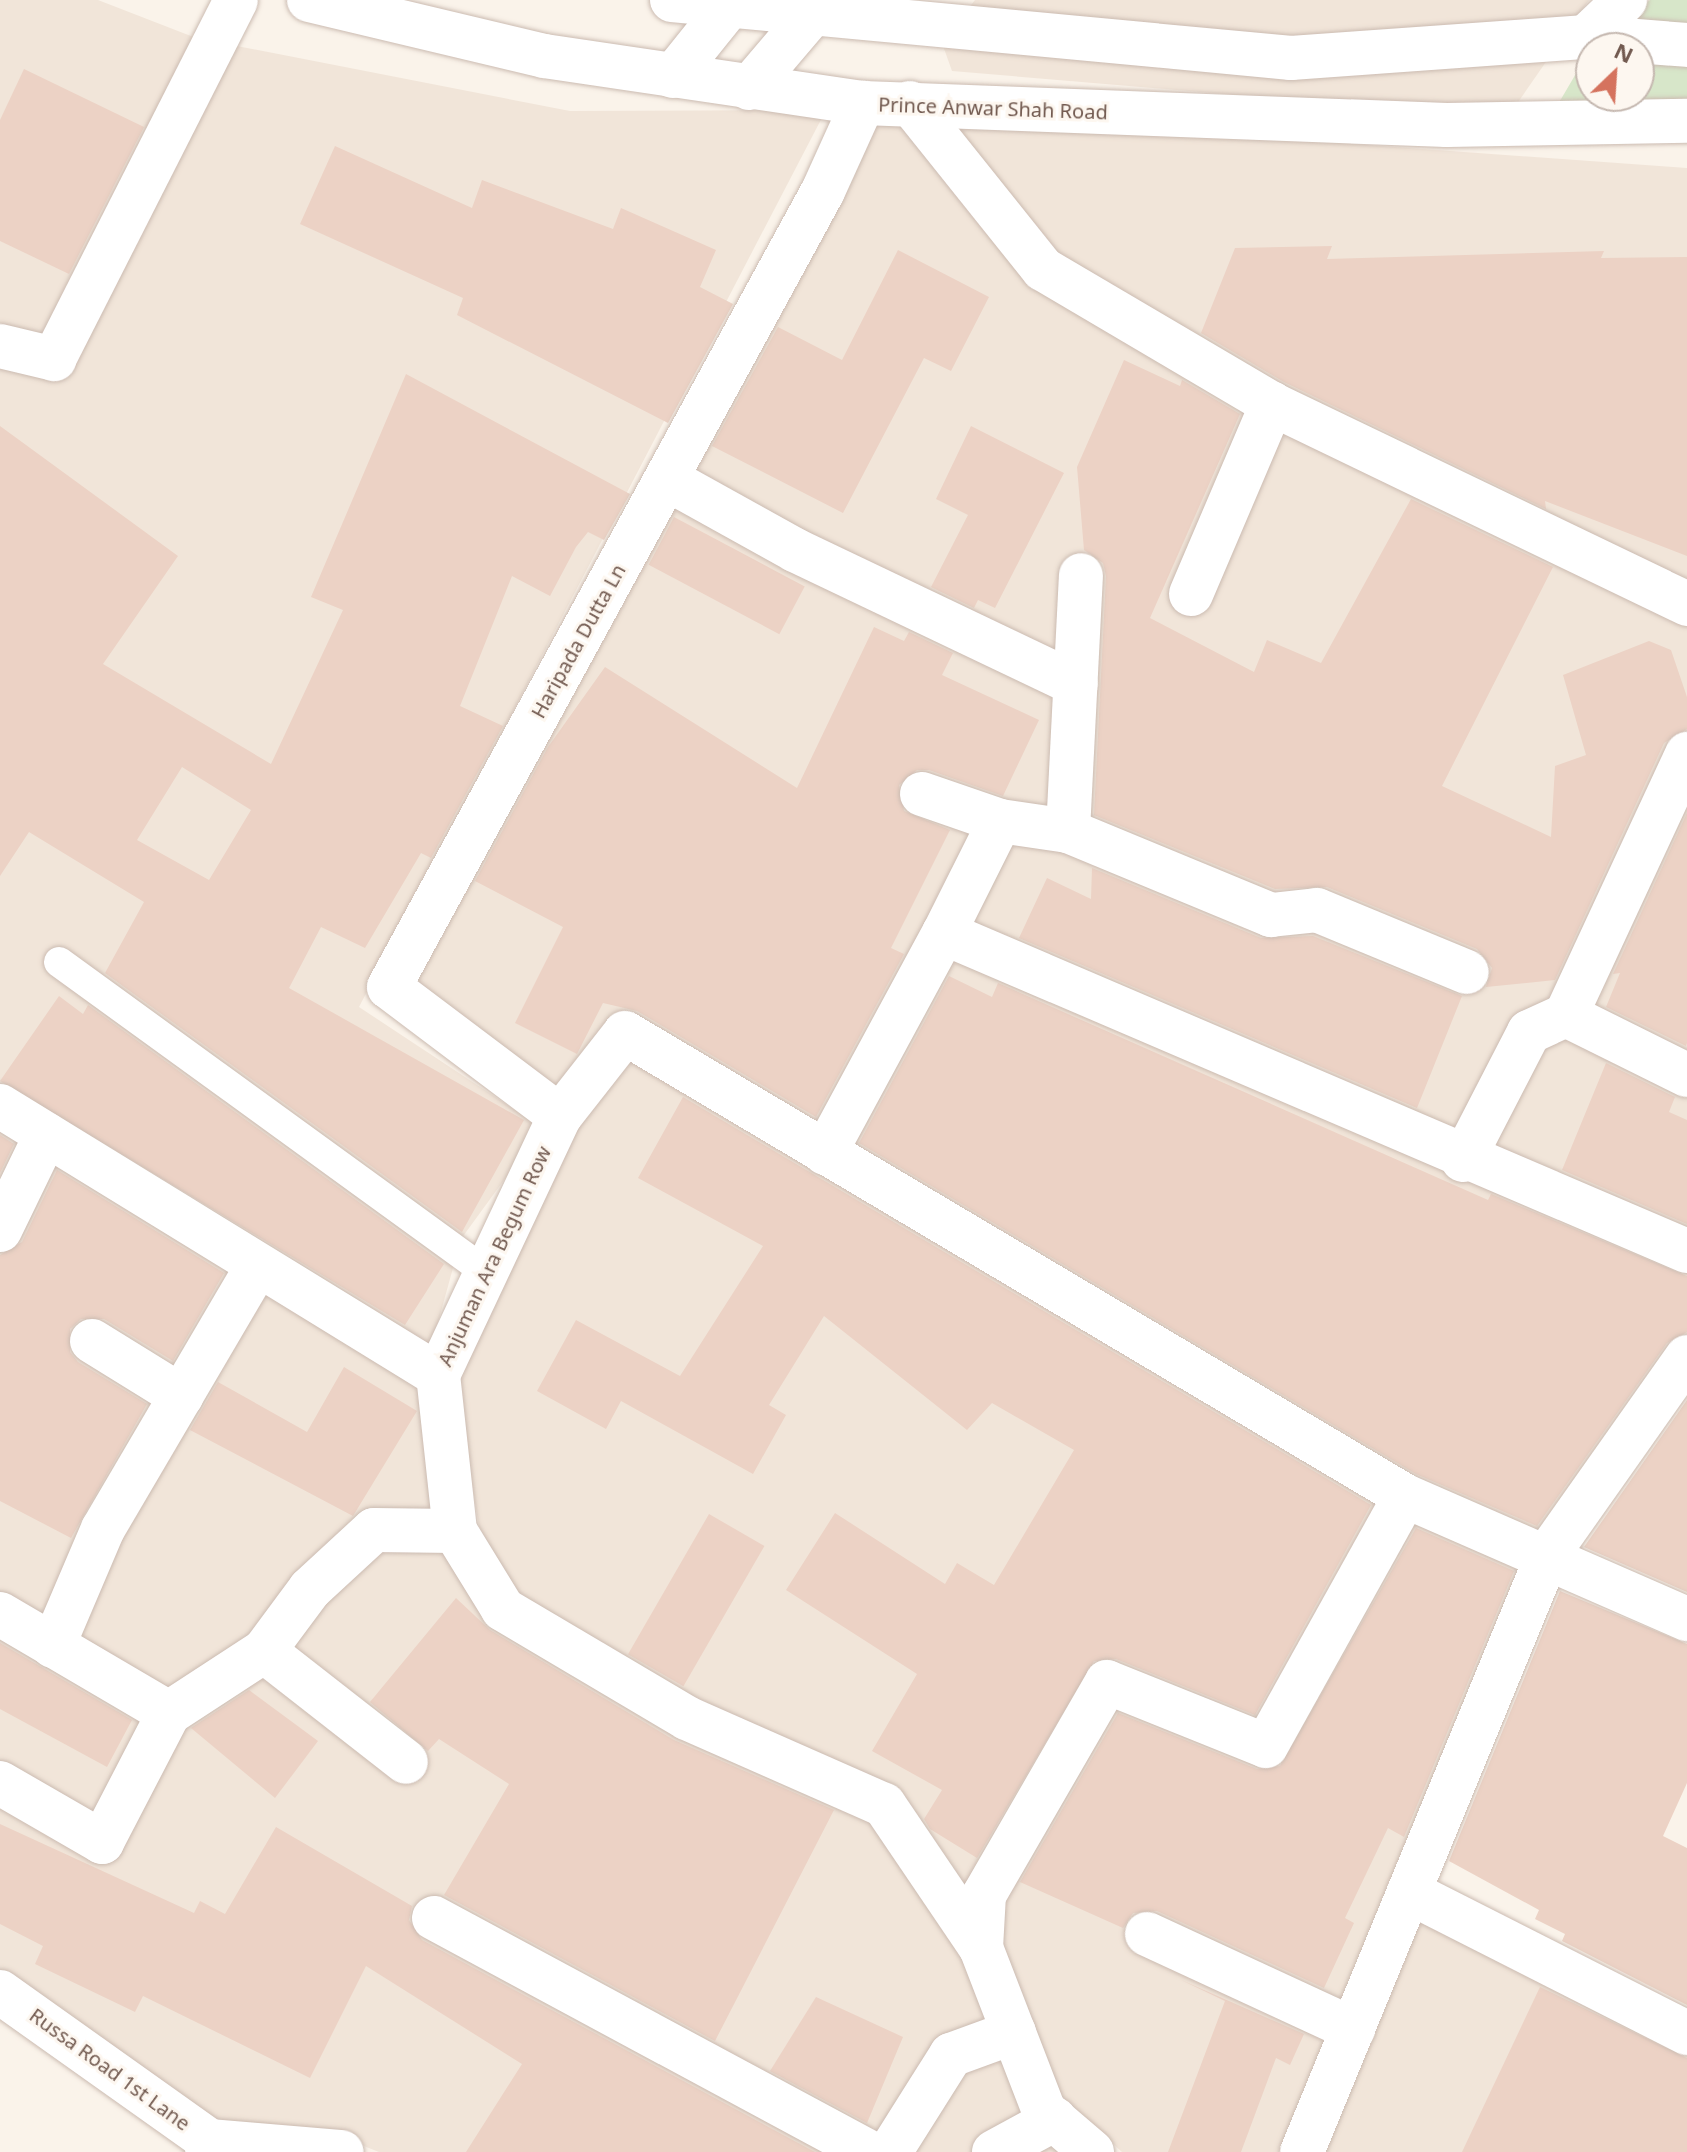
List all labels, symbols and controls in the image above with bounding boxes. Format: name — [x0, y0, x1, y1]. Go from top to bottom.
north arrow — [1575, 32, 1655, 112]
text: N — [1610, 35, 1639, 69]
street label: Prince Anwar Shah Road — [878, 92, 1108, 124]
street label: Haripada Dutta Ln — [526, 560, 630, 722]
street label: Anjuman Ara Begum Row — [432, 1142, 556, 1370]
street label: Russa Road 1st Lane — [25, 2003, 195, 2135]

